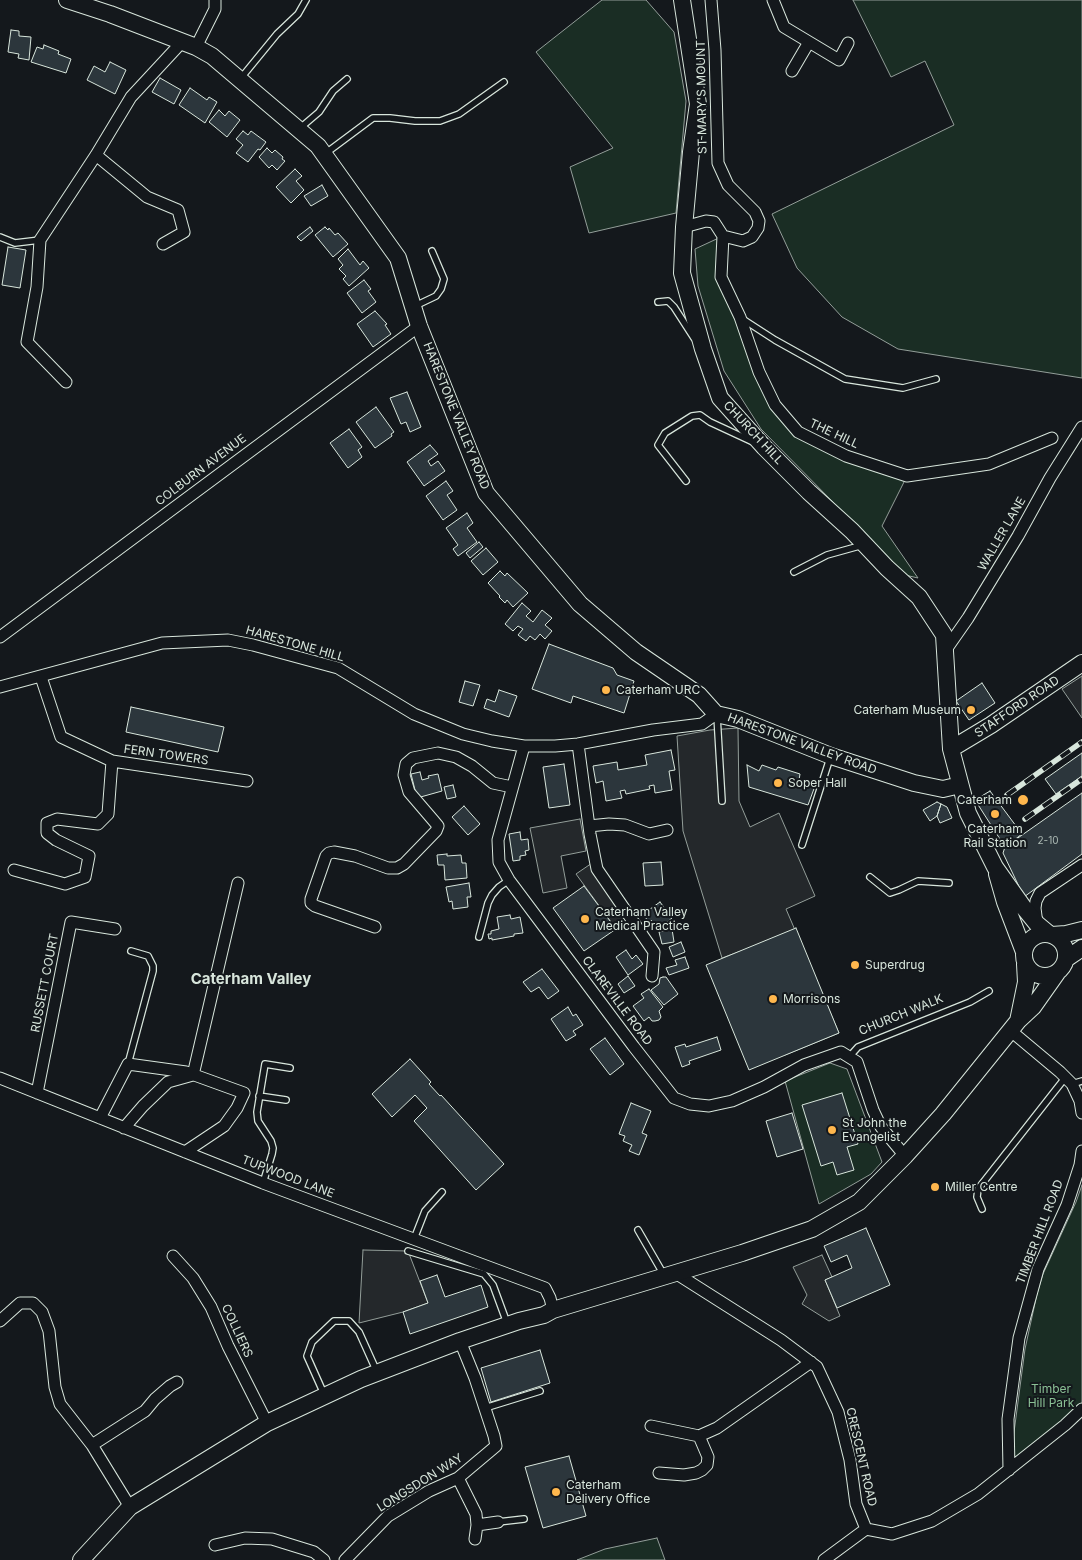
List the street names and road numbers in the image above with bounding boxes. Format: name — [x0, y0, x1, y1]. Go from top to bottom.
street label: ST MARY'S MOUNT — [694, 40, 710, 154]
street label: HARESTONE VALLEY ROAD — [420, 340, 492, 492]
street label: CHURCH HILL — [720, 398, 786, 468]
street label: THE HILL — [807, 416, 861, 452]
street label: COLBURN AVENUE — [153, 431, 249, 509]
street label: WALLER LANE — [975, 495, 1029, 573]
street label: HARESTONE HILL — [244, 623, 346, 665]
street label: STAFFORD ROAD — [972, 673, 1062, 741]
street label: HARESTONE VALLEY ROAD — [726, 710, 878, 778]
street label: FERN TOWERS — [123, 742, 209, 768]
street label: RUSSETT COURT — [28, 932, 62, 1034]
street label: CLAREVILLE ROAD — [579, 954, 655, 1048]
street label: CHURCH WALK — [857, 992, 945, 1038]
street label: TUPWOOD LANE — [240, 1153, 336, 1201]
street label: TIMBER HILL ROAD — [1013, 1178, 1067, 1286]
street label: COLLIERS — [218, 1302, 256, 1360]
street label: CRESCENT ROAD — [843, 1406, 879, 1508]
street label: LONGSDON WAY — [375, 1451, 465, 1515]

